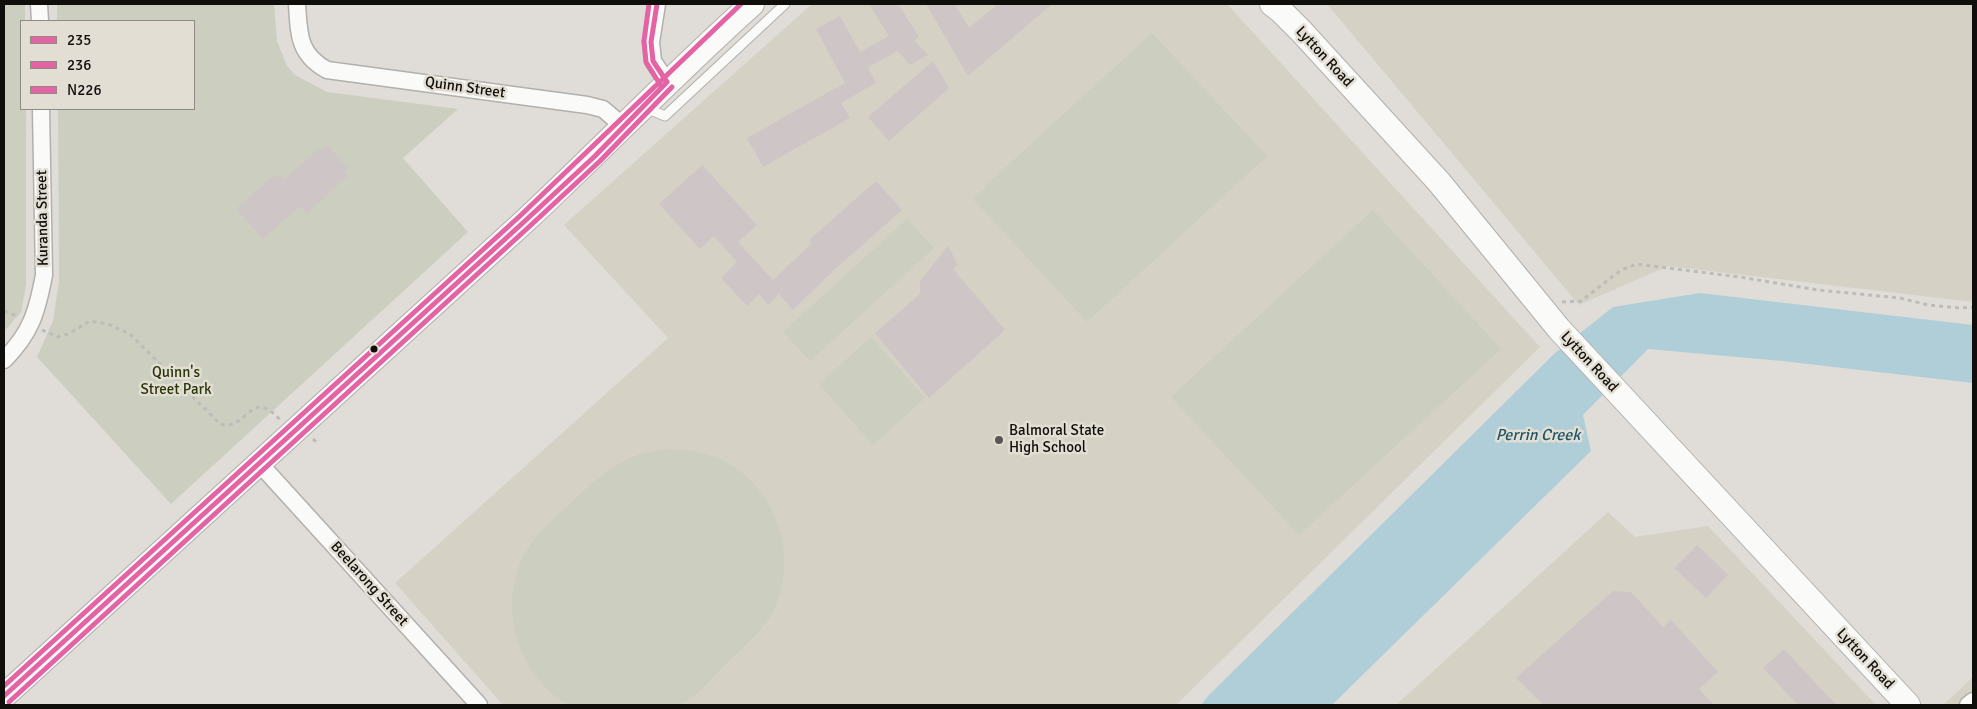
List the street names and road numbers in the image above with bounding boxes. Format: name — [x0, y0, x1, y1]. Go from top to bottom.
street label: Lytton Road — [1291, 23, 1357, 91]
street label: Quinn Street — [424, 73, 506, 103]
street label: Kuranda Street — [33, 170, 53, 266]
street label: Lytton Road — [1556, 328, 1622, 396]
street label: Beelarong Street — [326, 538, 412, 630]
street label: Lytton Road — [1832, 625, 1898, 693]

